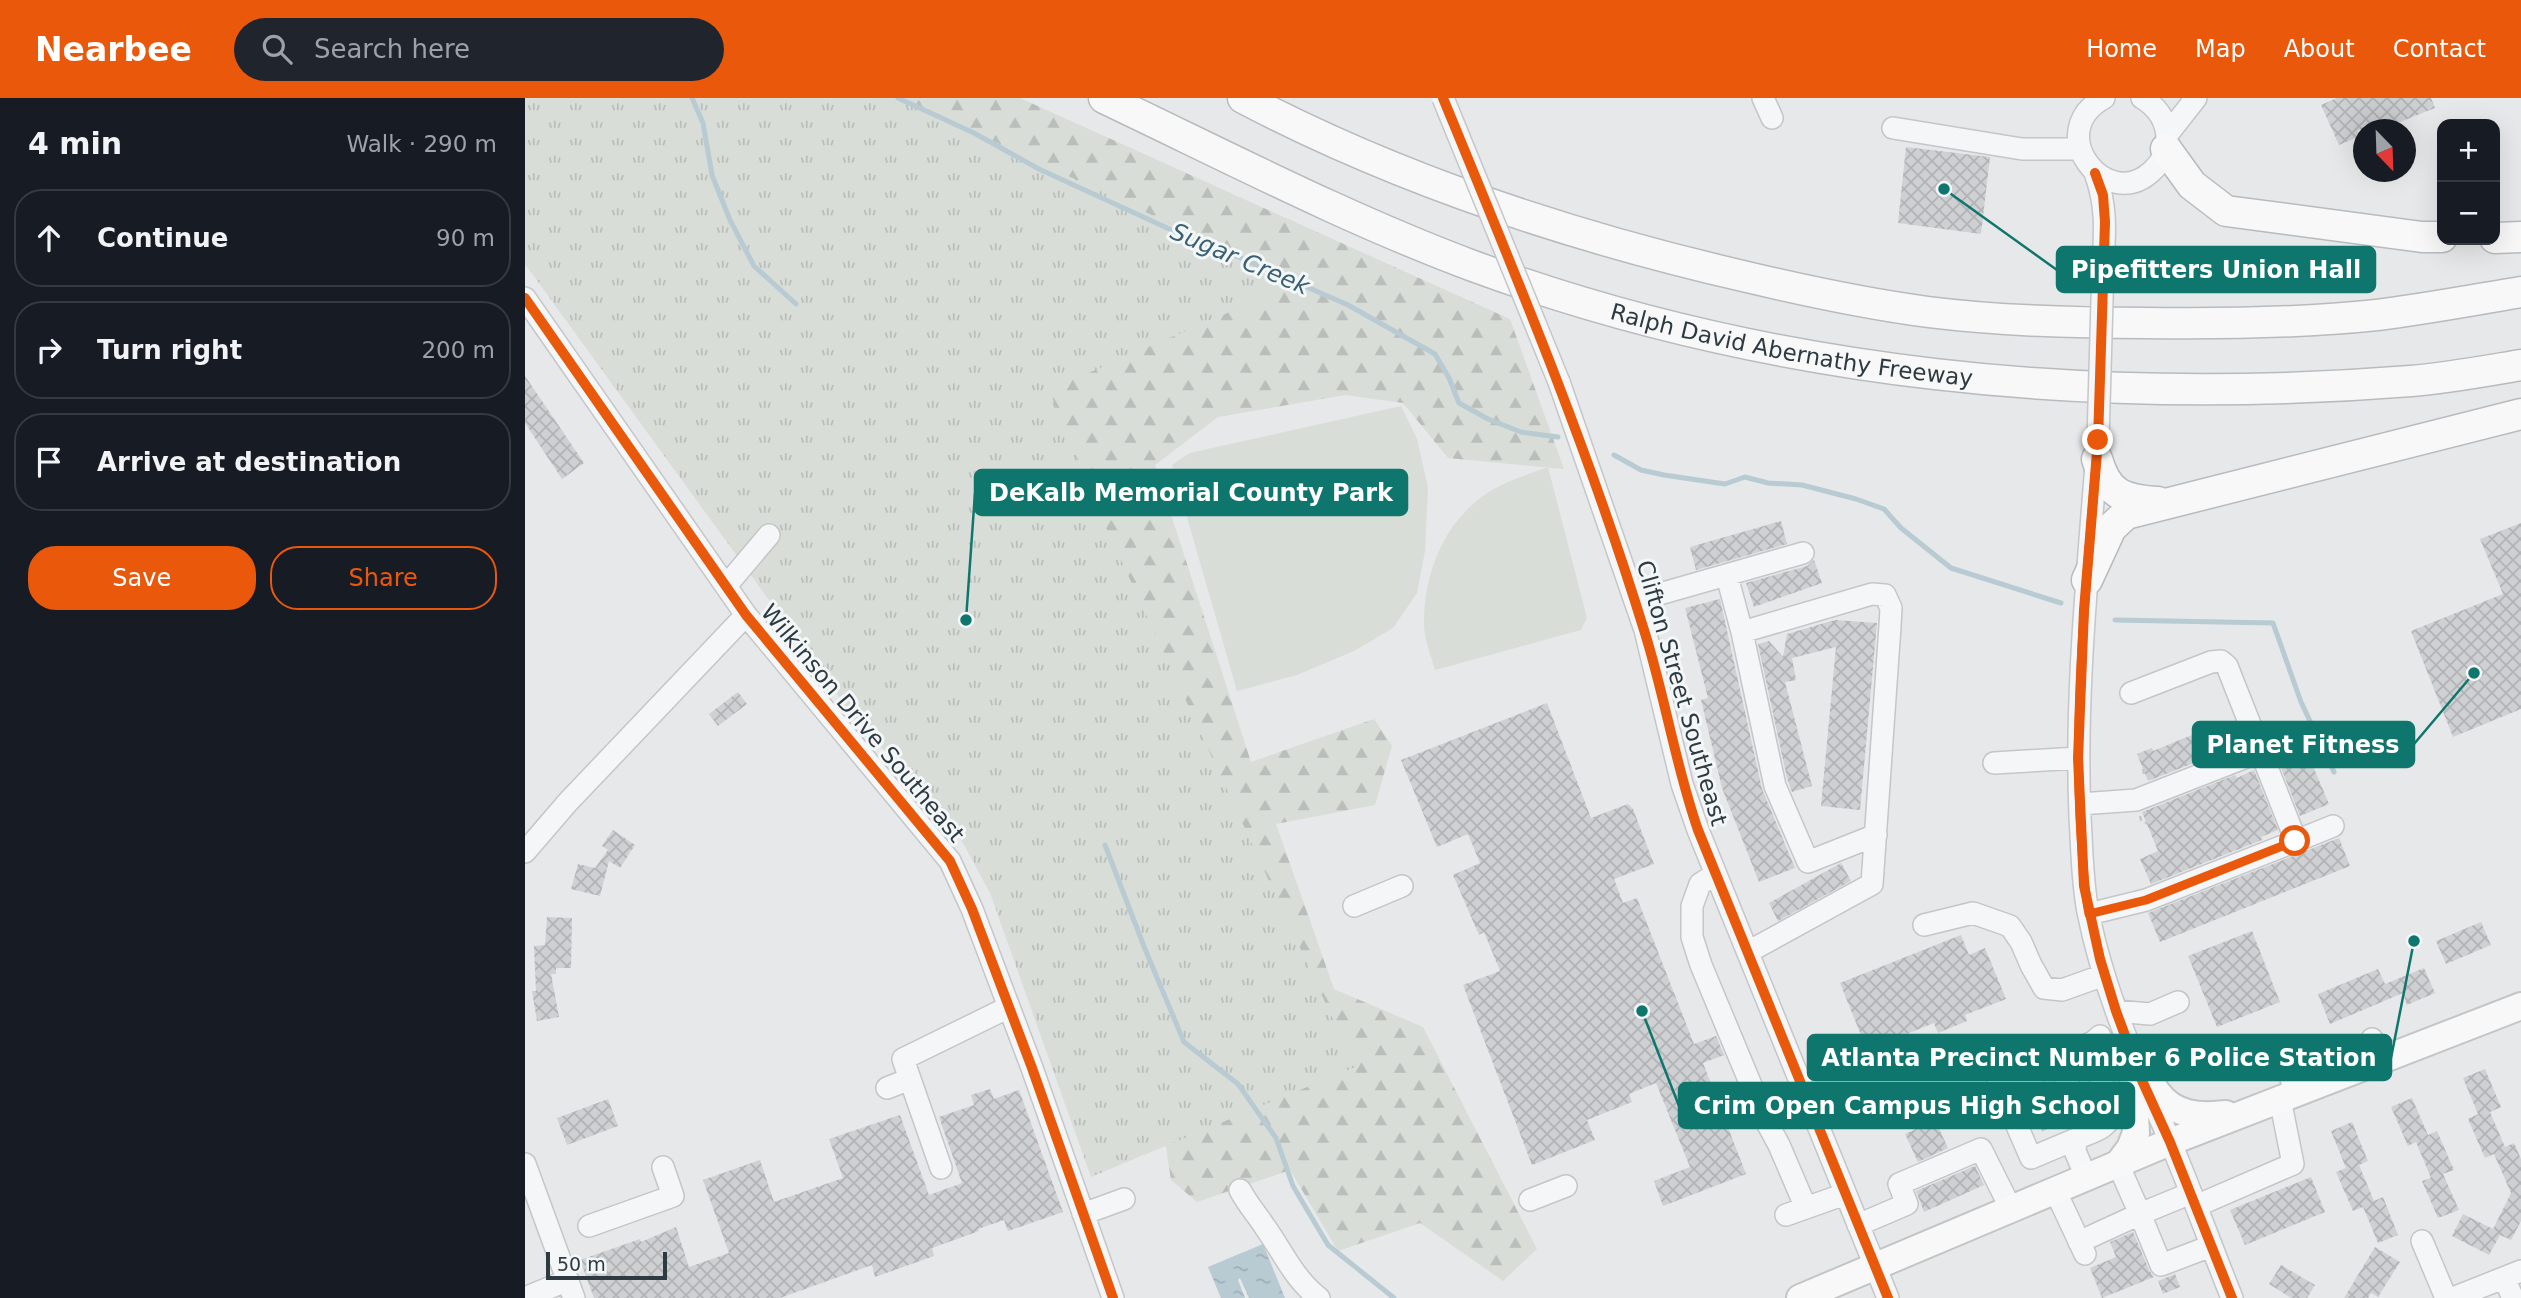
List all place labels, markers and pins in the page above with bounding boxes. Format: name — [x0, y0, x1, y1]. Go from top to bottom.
callout: Pipefitters Union Hall — [2057, 247, 2375, 292]
callout: DeKalb Memorial County Park — [975, 470, 1407, 515]
callout: Planet Fitness — [2193, 722, 2414, 767]
callout: Atlanta Precinct Number 6 Police Station — [1808, 1035, 2391, 1080]
callout: Crim Open Campus High School — [1679, 1083, 2134, 1128]

